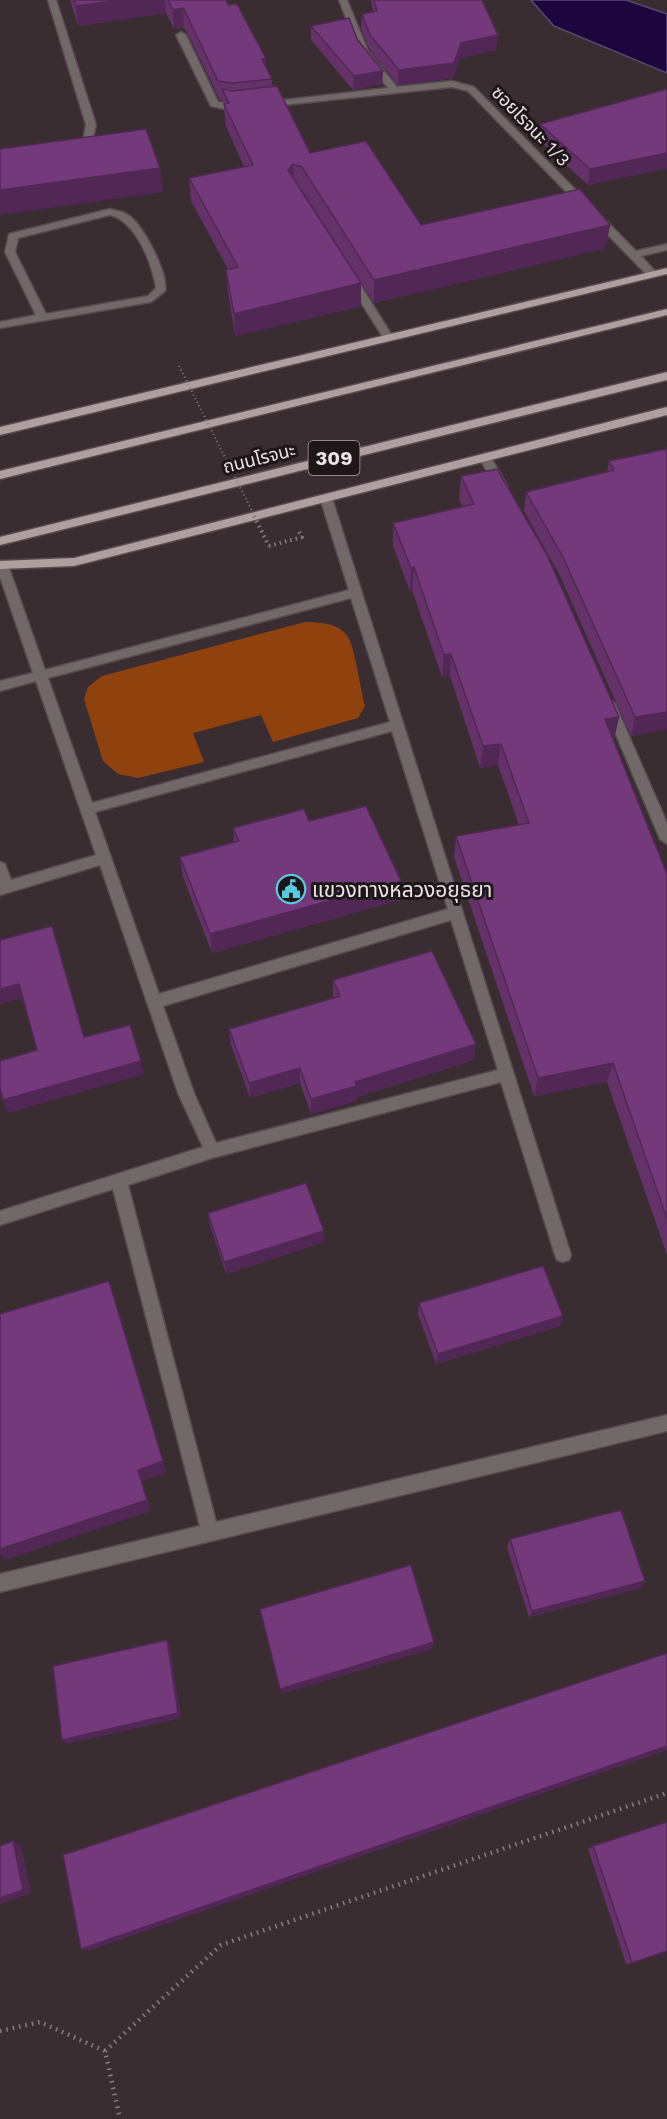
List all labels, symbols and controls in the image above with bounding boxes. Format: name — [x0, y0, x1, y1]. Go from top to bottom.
street label: ซอยโรจนะ 1/3 — [488, 82, 574, 170]
street label: ถนนโรจนะ — [221, 439, 297, 477]
road number: 309 — [308, 441, 360, 475]
public building icon: แขวงทางหลวงอยุธยา — [275, 873, 307, 905]
place label: แขวงทางหลวงอยุธยา — [312, 877, 492, 903]

